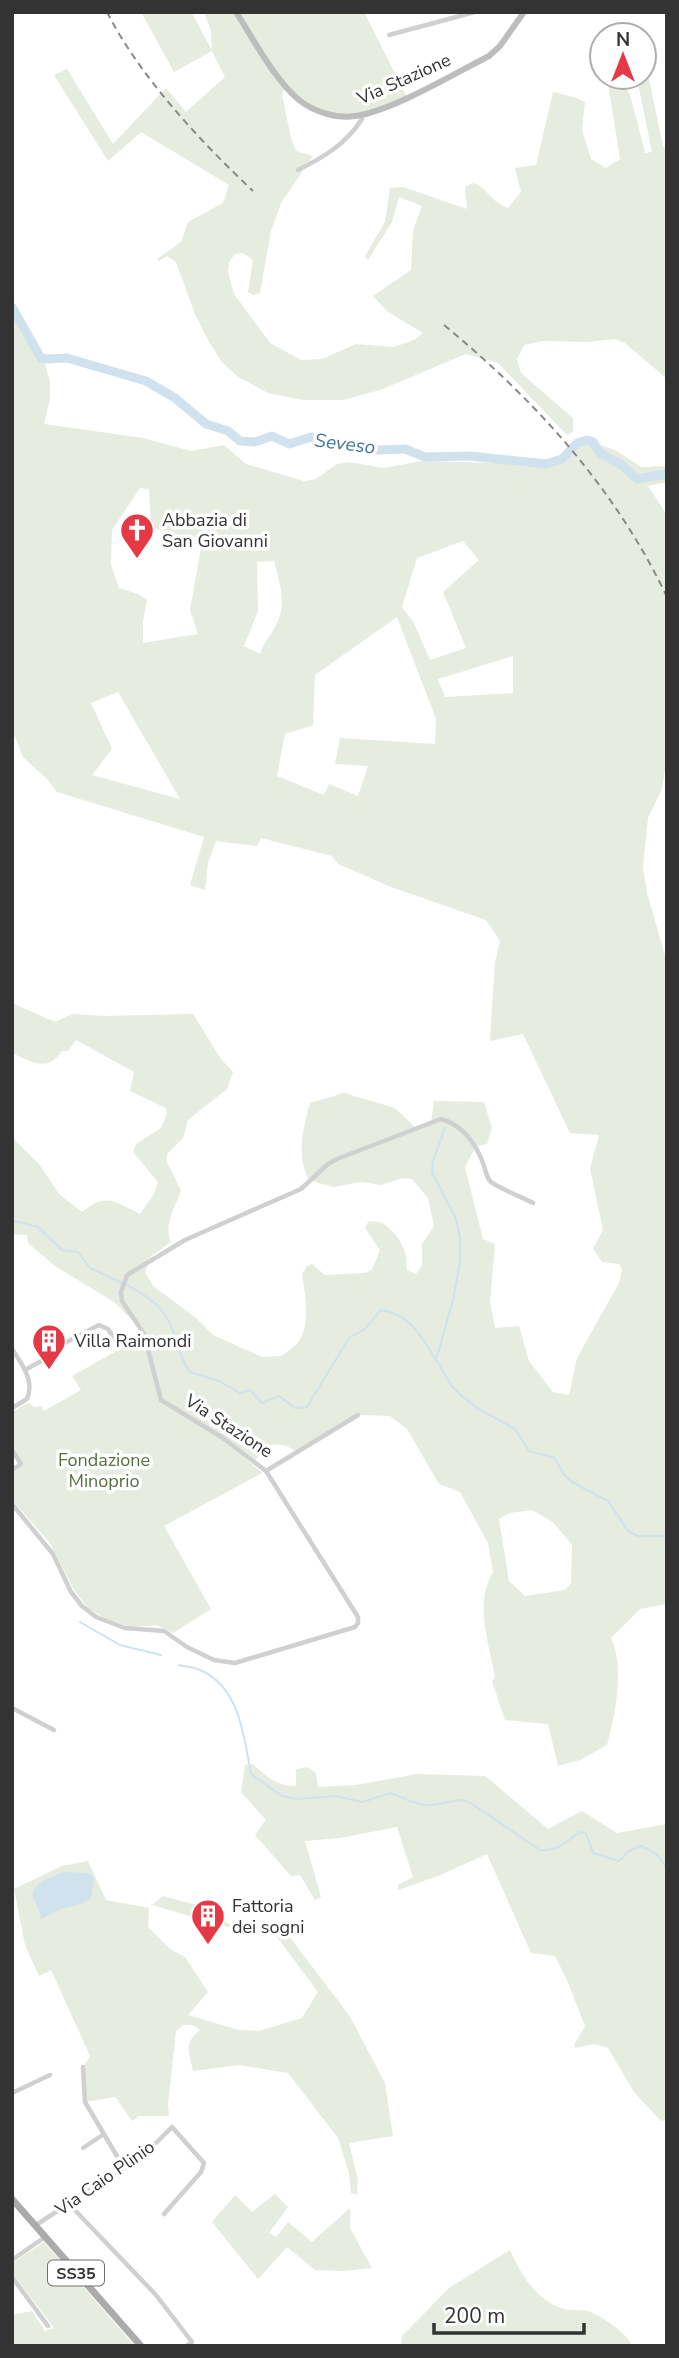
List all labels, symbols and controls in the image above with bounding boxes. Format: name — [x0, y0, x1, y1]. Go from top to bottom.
north arrow — [588, 21, 658, 91]
text: N — [616, 27, 630, 53]
street label: Via Stazione — [353, 48, 455, 111]
water label: Seveso — [313, 427, 377, 461]
place label: Abbazia di San Giovanni — [162, 508, 268, 553]
church icon: Abbazia di San Giovanni — [118, 511, 156, 560]
building icon: Villa Raimondi — [30, 1322, 68, 1371]
place label: Villa Raimondi — [73, 1329, 191, 1353]
street label: Via Stazione — [180, 1388, 277, 1463]
park label: Fondazione Minoprio — [58, 1448, 150, 1493]
place label: Fattoria dei sogni — [232, 1894, 305, 1939]
building icon: Fattoria dei sogni — [189, 1897, 227, 1946]
street label: Via Caio Plinio — [50, 2135, 159, 2222]
road number: SS35 — [48, 2260, 104, 2286]
scale bar — [434, 2292, 584, 2336]
text: 200 m — [444, 2302, 505, 2330]

